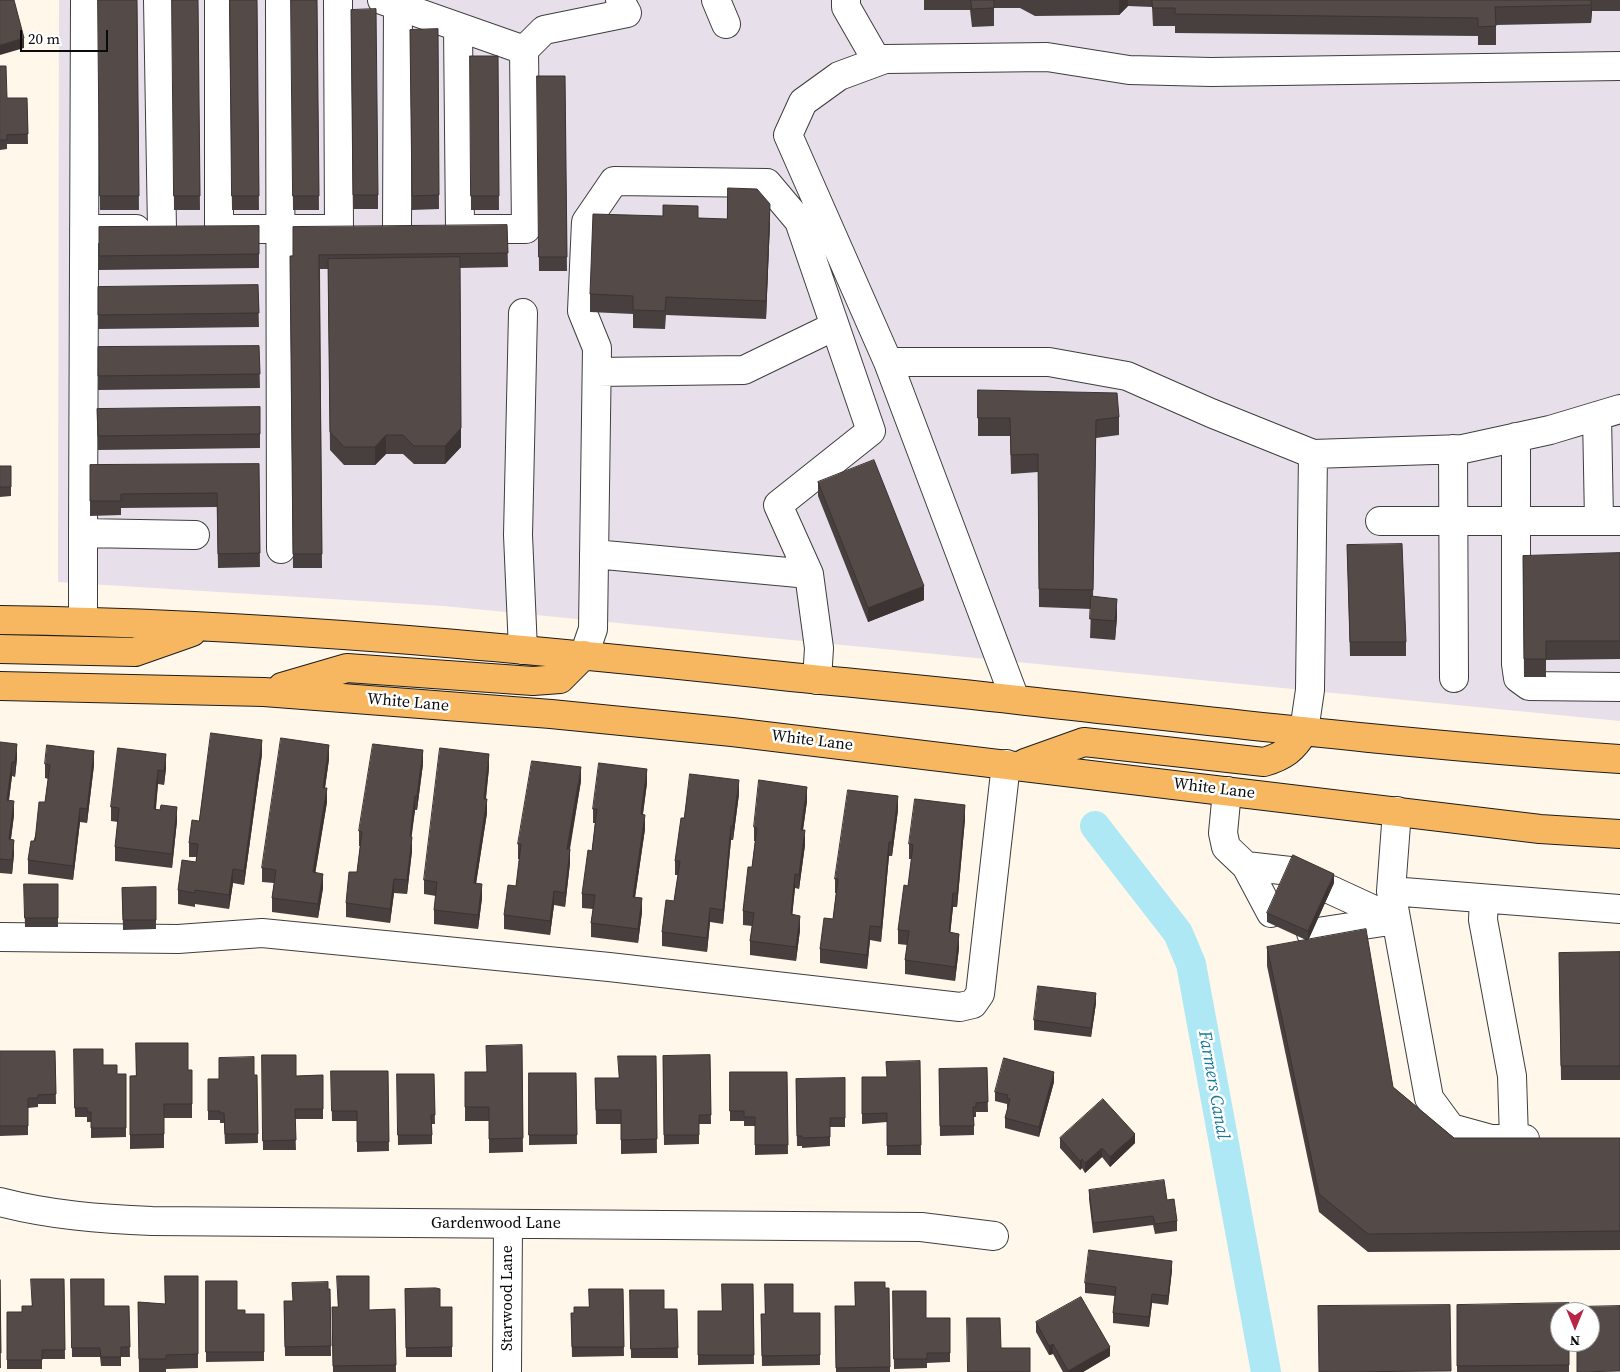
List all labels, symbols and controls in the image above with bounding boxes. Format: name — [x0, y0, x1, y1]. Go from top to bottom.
scale bar — [22, 20, 110, 52]
text: 20 m — [28, 28, 60, 49]
street label: White Lane — [366, 690, 450, 716]
street label: White Lane — [770, 726, 854, 756]
street label: White Lane — [1172, 774, 1256, 804]
water label: Farmers Canal — [1193, 1029, 1233, 1141]
street label: Gardenwood Lane — [431, 1214, 561, 1234]
street label: Starwood Lane — [498, 1245, 518, 1351]
north arrow — [1550, 1302, 1600, 1352]
text: N — [1570, 1331, 1580, 1351]

